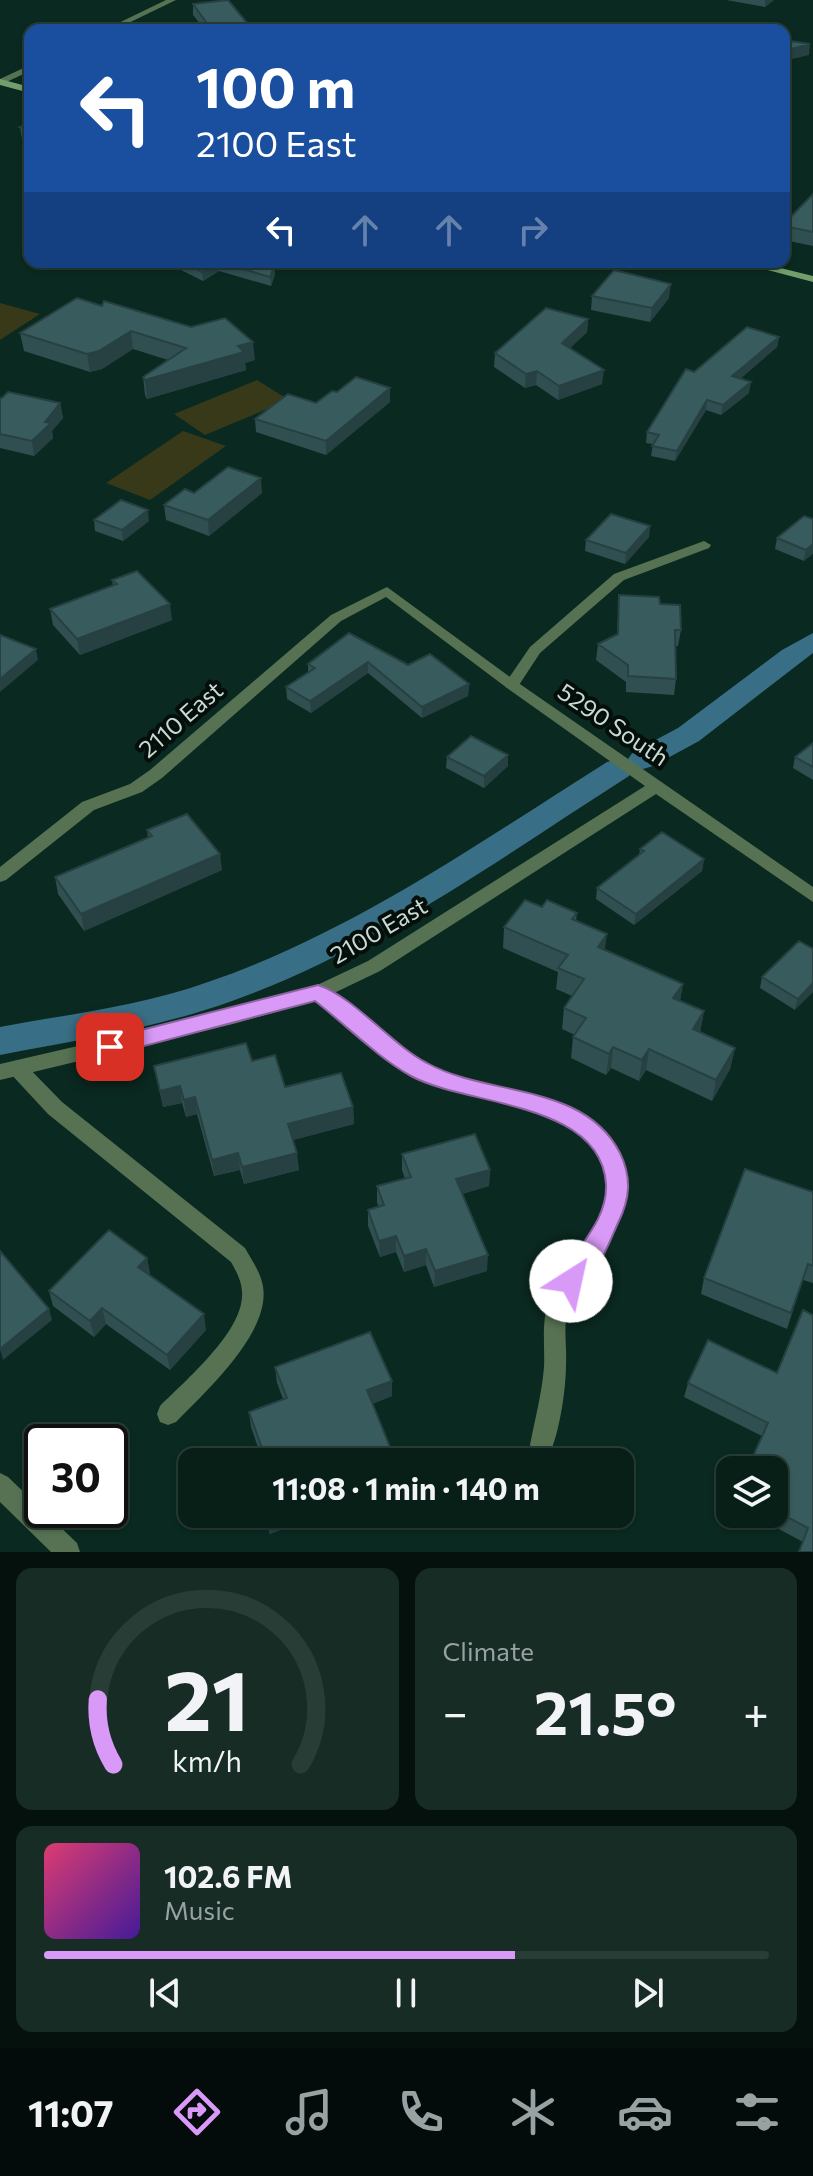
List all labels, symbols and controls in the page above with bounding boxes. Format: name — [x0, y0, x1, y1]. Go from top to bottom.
text: 100 m — [196, 51, 355, 120]
icon: left — [64, 56, 168, 160]
text: 2100 East — [196, 120, 356, 164]
icon: left — [259, 208, 303, 252]
icon: ahead — [343, 208, 387, 252]
icon: ahead — [427, 208, 471, 252]
icon: right — [511, 208, 555, 252]
street label: 2110 East — [132, 675, 228, 763]
street label: 5290 South — [553, 676, 675, 771]
street label: 2100 East — [325, 890, 432, 969]
pin — [76, 1013, 144, 1081]
icon: arrive — [88, 1025, 132, 1069]
position arrow — [529, 1239, 613, 1323]
speed limit sign: 30 — [24, 1424, 128, 1528]
map controls — [716, 1456, 788, 1528]
button: layers — [716, 1456, 788, 1528]
text: 11:08 · 1 min · 140 m — [272, 1469, 540, 1506]
text: Climate — [443, 1635, 534, 1666]
text: 21 — [165, 1646, 250, 1748]
text: 21.5° — [534, 1674, 677, 1747]
text: − — [443, 1684, 468, 1738]
text: + — [743, 1684, 769, 1738]
text: km/h — [172, 1743, 242, 1778]
text: 102.6 FM — [164, 1857, 292, 1894]
text: Music — [164, 1894, 235, 1925]
icon: previous — [143, 1971, 187, 2015]
icon: pause — [384, 1971, 428, 2015]
icon: next — [626, 1971, 670, 2015]
icon: directions — [169, 2084, 225, 2140]
icon: music — [281, 2084, 337, 2140]
icon: phone — [393, 2084, 449, 2140]
icon: climate — [505, 2084, 561, 2140]
icon: car — [617, 2084, 673, 2140]
icon: filters — [729, 2084, 785, 2140]
text: 11:07 — [28, 2090, 113, 2134]

